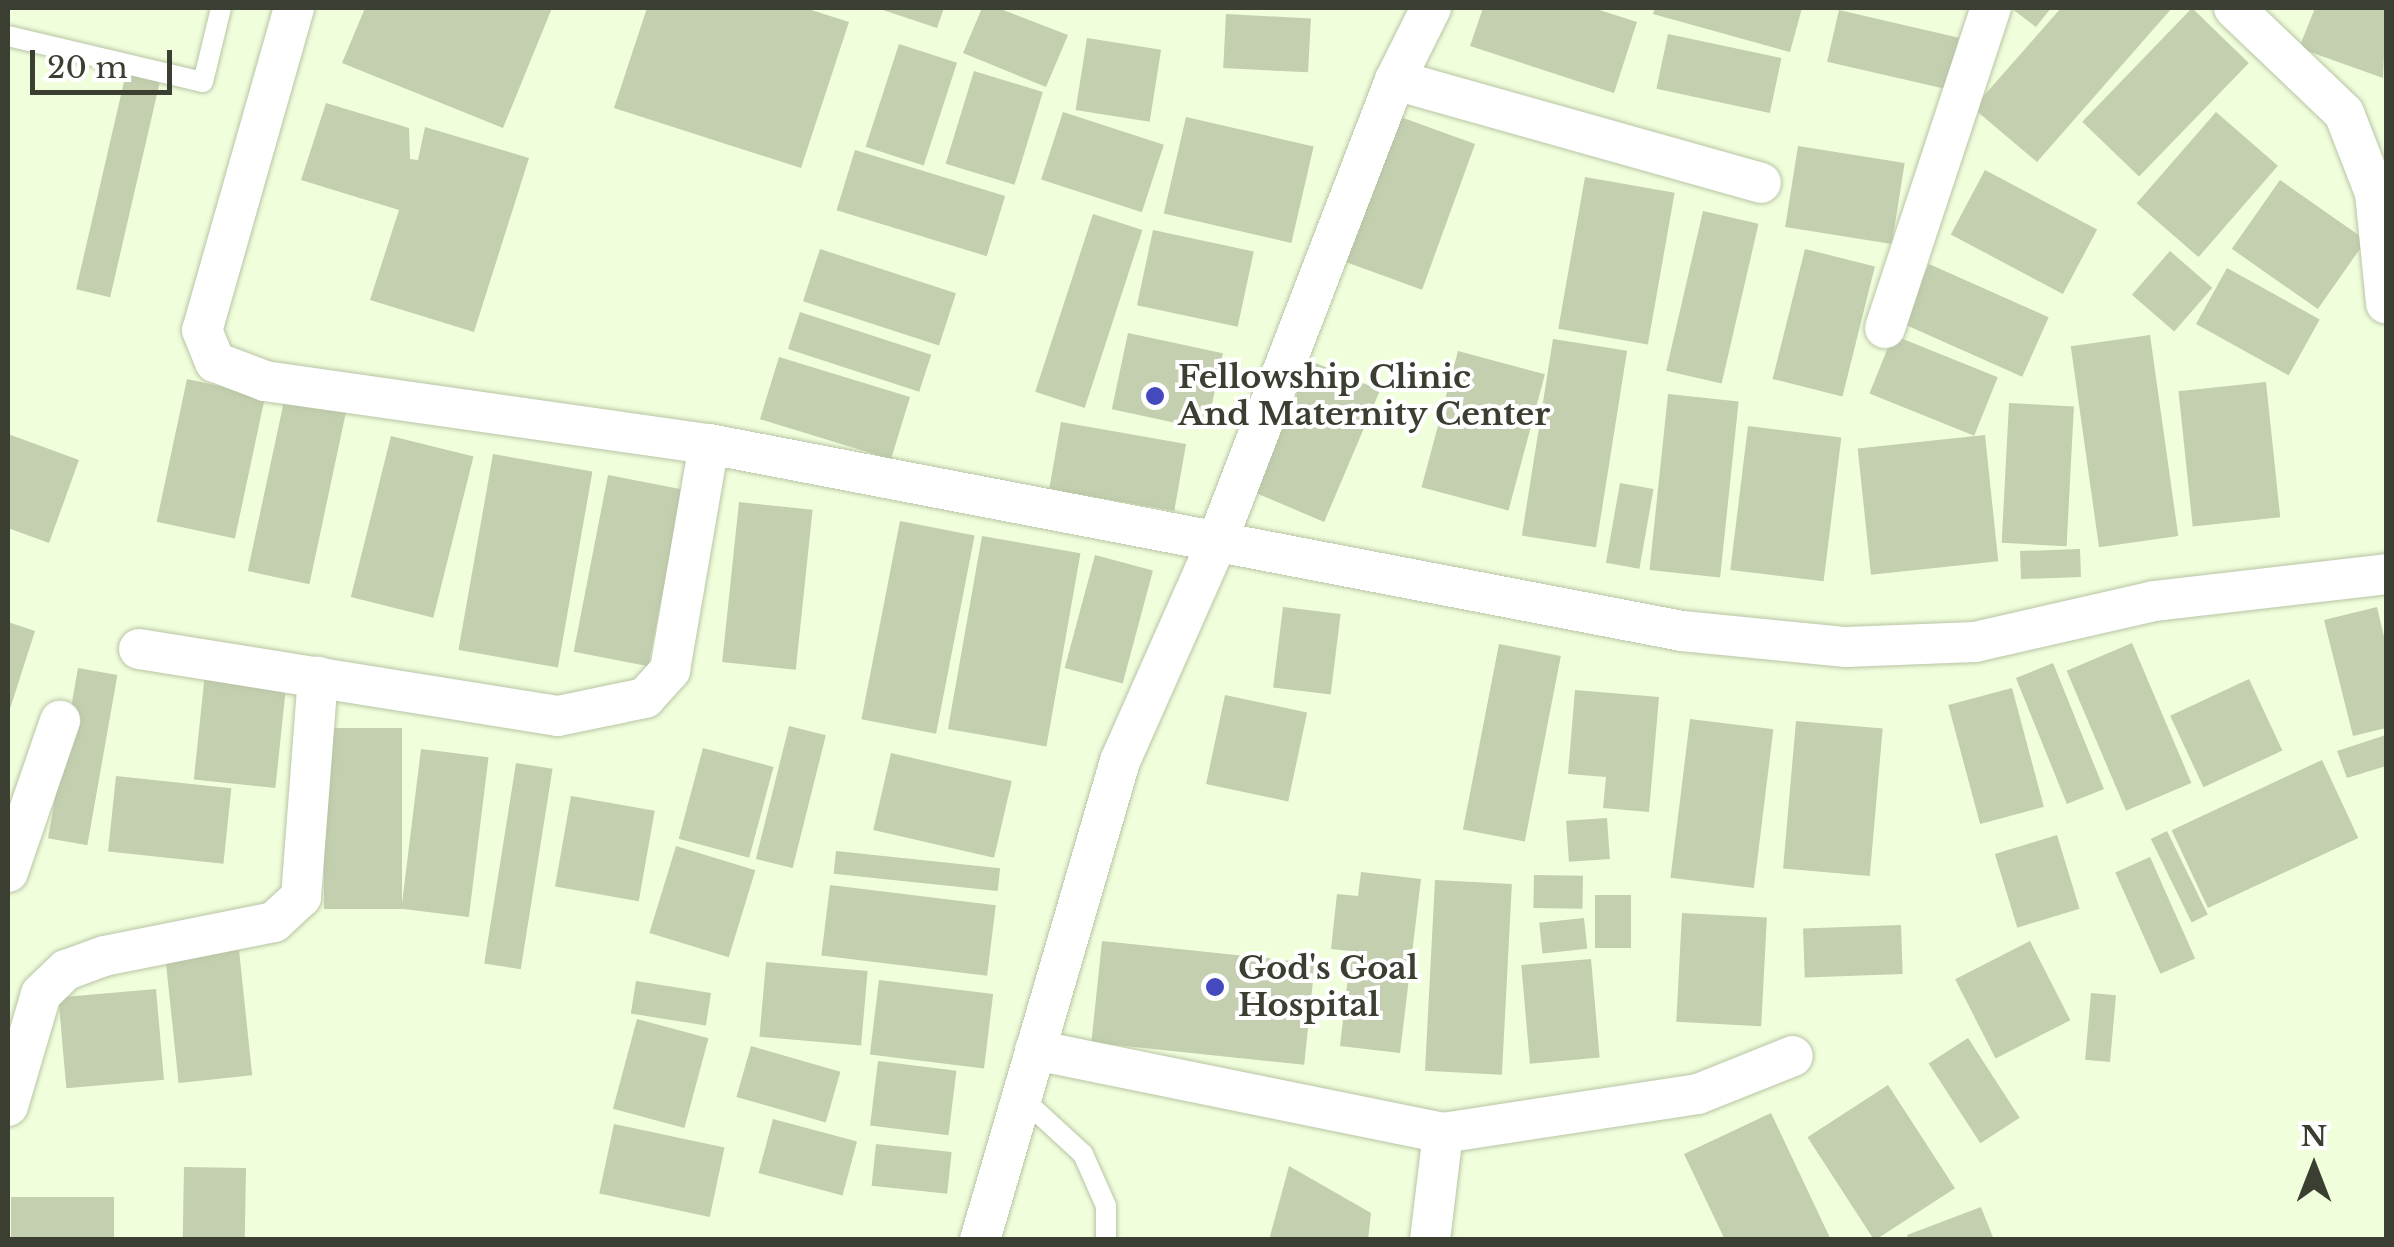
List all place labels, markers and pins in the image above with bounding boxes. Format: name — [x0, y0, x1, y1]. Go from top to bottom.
place label: Fellowship Clinic And Maternity Center — [1178, 359, 1551, 434]
marker: Fellowship Clinic And Maternity Center — [1142, 383, 1168, 409]
place label: God's Goal Hospital — [1238, 950, 1418, 1025]
marker: God's Goal Hospital — [1202, 974, 1228, 1000]

